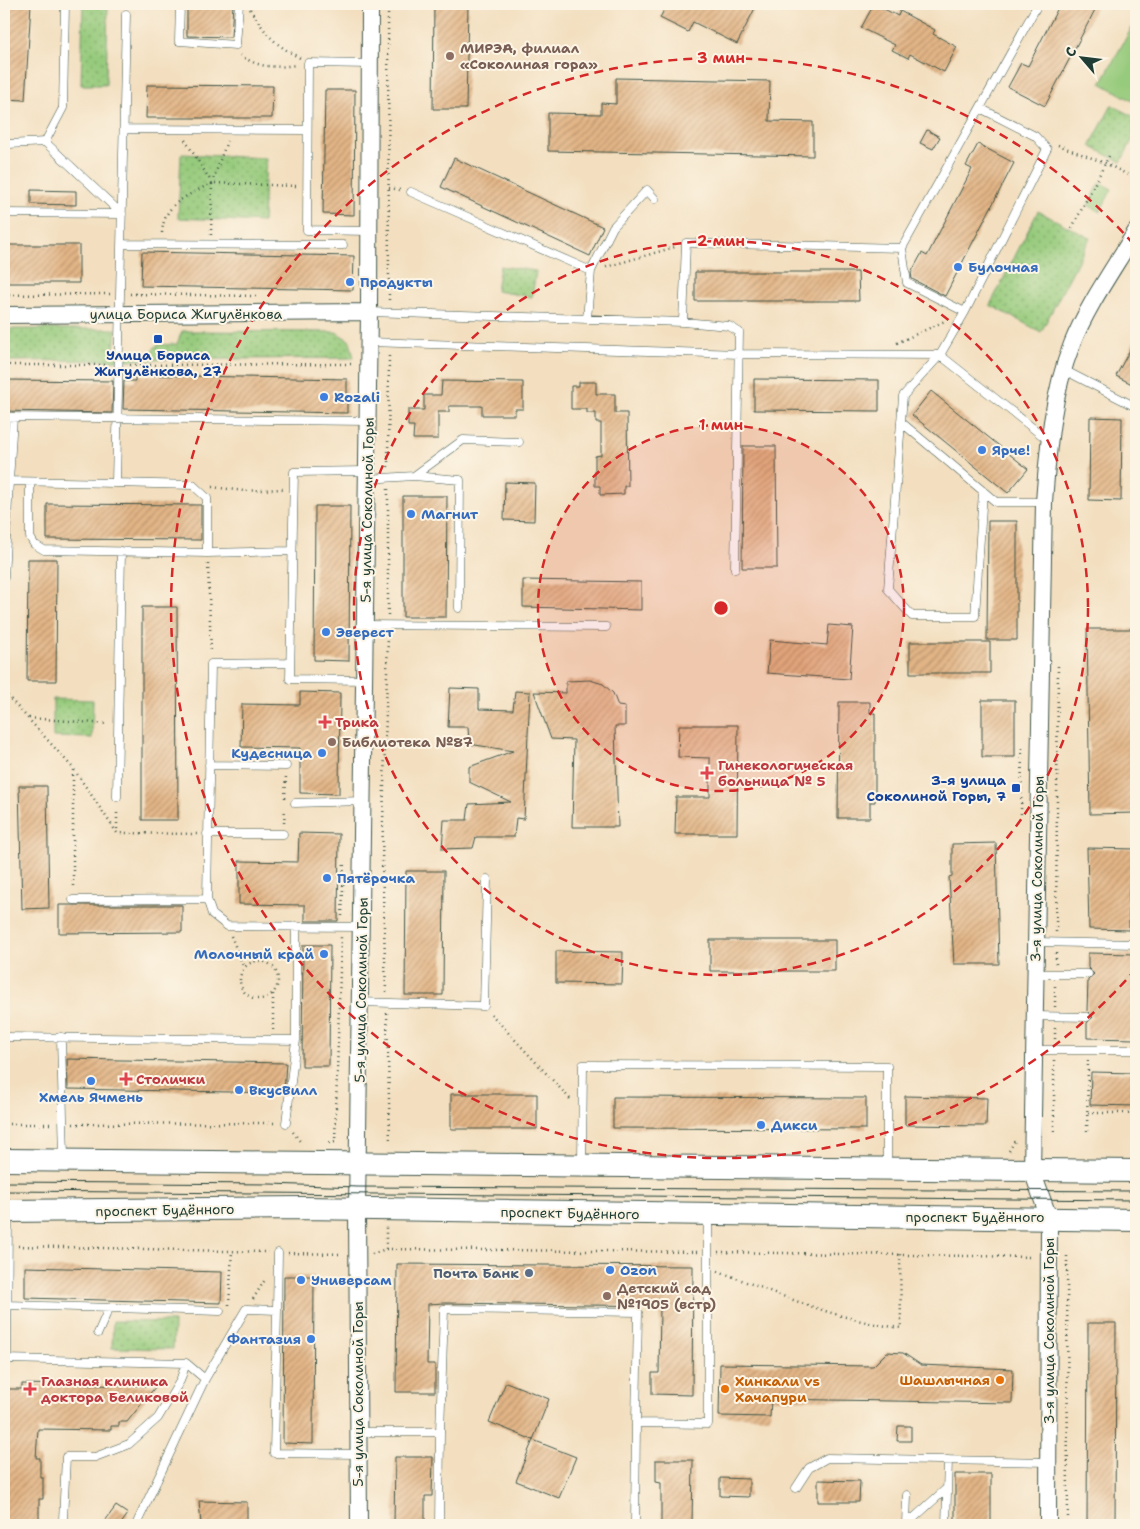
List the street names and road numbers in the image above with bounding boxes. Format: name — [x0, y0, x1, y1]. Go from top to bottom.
street label: улица Бориса Жигулёнкова — [90, 305, 283, 323]
street label: 5-я улица Соколиной Горы — [356, 417, 378, 603]
street label: 3-я улица Соколиной Горы — [1026, 776, 1048, 962]
street label: 5-я улица Соколиной Горы — [350, 897, 372, 1083]
street label: проспект Будённого — [95, 1200, 235, 1220]
street label: проспект Будённого — [500, 1203, 640, 1223]
street label: проспект Будённого — [905, 1208, 1045, 1226]
street label: 3-я улица Соколиной Горы — [1040, 1238, 1058, 1424]
street label: 5-я улица Соколиной Горы — [349, 1301, 367, 1487]

